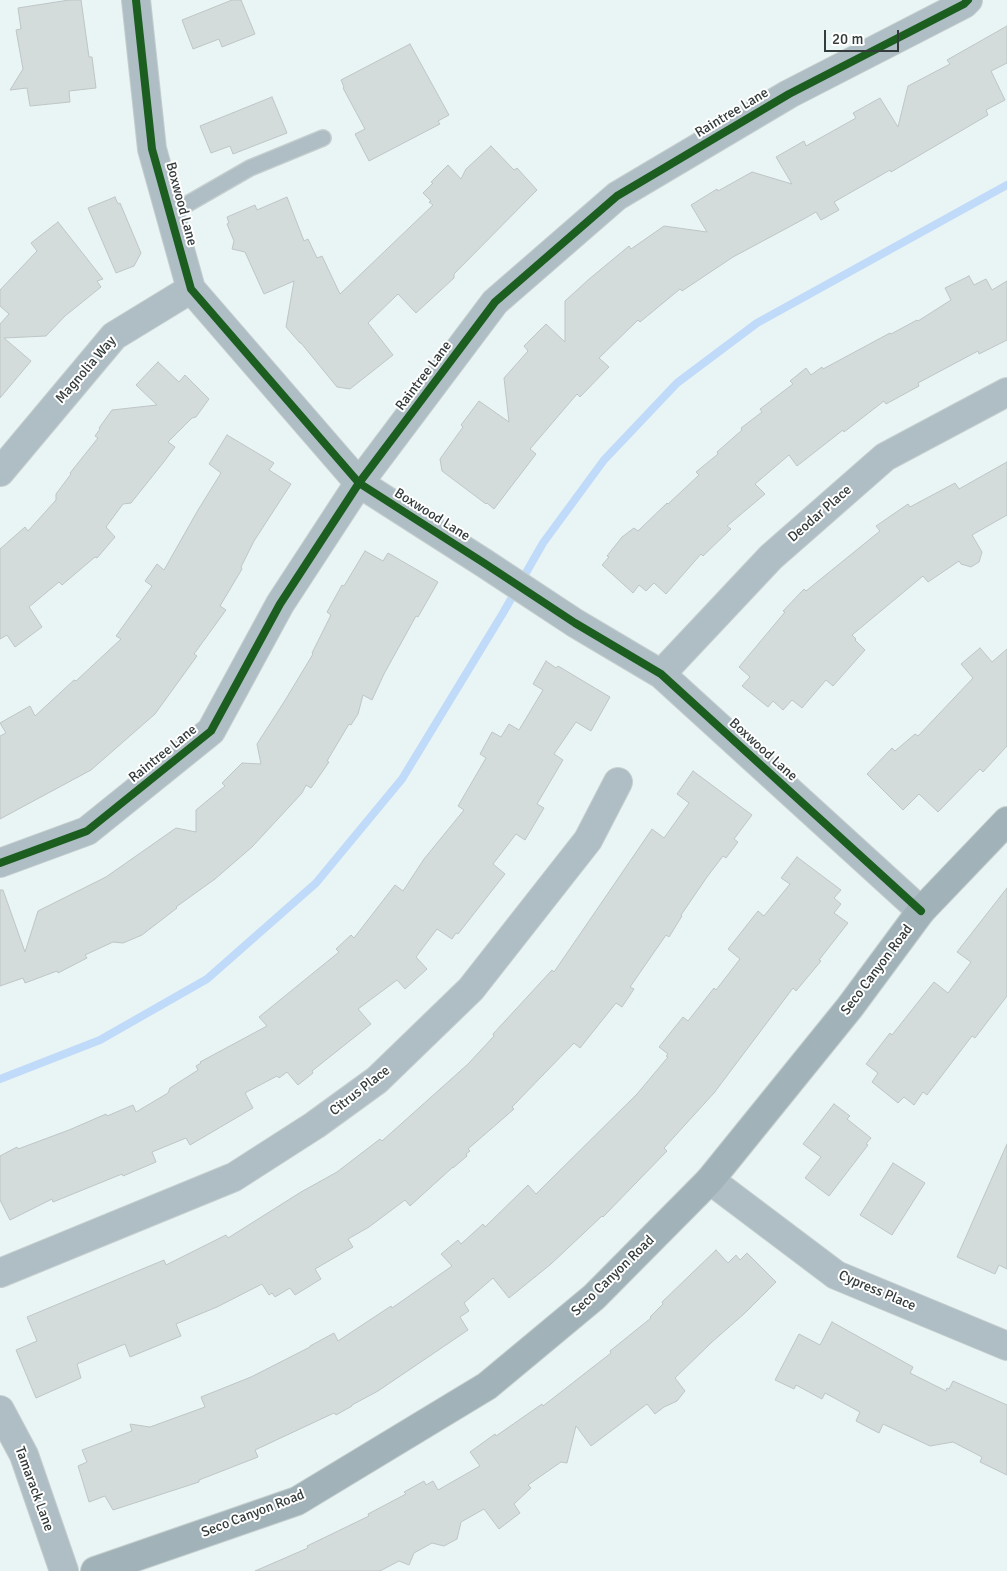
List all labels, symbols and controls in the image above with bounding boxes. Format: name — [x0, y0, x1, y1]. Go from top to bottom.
scale bar — [827, 20, 902, 52]
text: 20 m — [832, 30, 863, 48]
street label: Raintree Lane — [692, 85, 772, 141]
street label: Boxwood Lane — [162, 160, 200, 248]
street label: Magnolia Way — [52, 333, 120, 407]
street label: Raintree Lane — [392, 338, 456, 414]
street label: Deodar Place — [785, 482, 855, 546]
street label: Boxwood Lane — [391, 485, 473, 545]
street label: Boxwood Lane — [725, 715, 801, 785]
street label: Raintree Lane — [126, 721, 200, 787]
street label: Seco Canyon Road — [838, 921, 916, 1019]
street label: Citrus Place — [327, 1062, 393, 1120]
street label: Seco Canyon Road — [568, 1232, 658, 1320]
street label: Cypress Place — [836, 1267, 918, 1315]
street label: Tamarack Lane — [11, 1444, 57, 1534]
street label: Seco Canyon Road — [199, 1487, 307, 1541]

